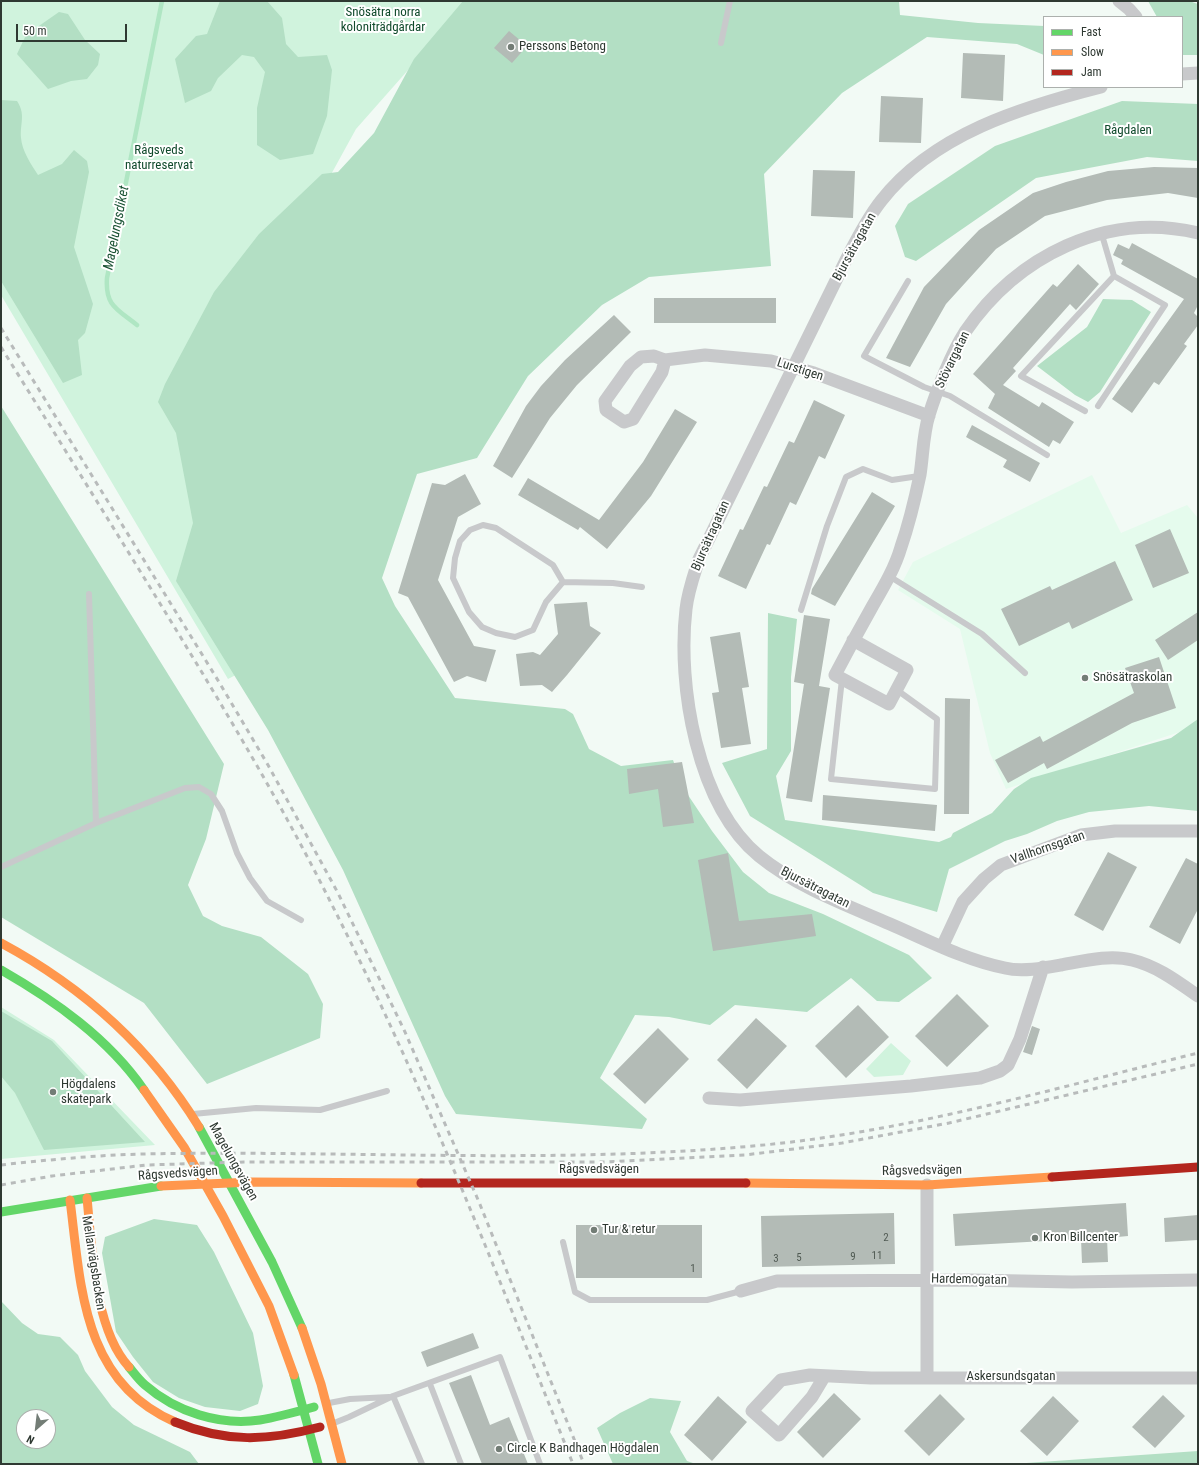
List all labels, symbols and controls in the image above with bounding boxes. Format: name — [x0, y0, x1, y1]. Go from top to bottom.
park label: Snösätra norra koloniträdgårdar — [341, 5, 425, 36]
scale bar — [18, 16, 129, 42]
legend — [1043, 16, 1183, 88]
text: 50 m — [23, 24, 47, 38]
text: Fast — [1081, 25, 1101, 39]
place label: Perssons Betong — [519, 39, 606, 55]
marker: Perssons Betong — [506, 42, 516, 52]
text: Slow — [1081, 45, 1104, 59]
text: Jam — [1081, 65, 1102, 79]
park label: Rågdalen — [1104, 123, 1152, 139]
park label: Rågsveds naturreservat — [125, 143, 193, 174]
water label: Magelungsdiket — [101, 185, 133, 271]
street label: Bjursätragatan — [830, 210, 880, 284]
street label: Stövargatan — [933, 329, 973, 391]
street label: Lurstigen — [775, 355, 825, 385]
street label: Bjursätragatan — [689, 498, 733, 574]
place label: Snösätraskolan — [1093, 670, 1172, 686]
marker: Snösätraskolan — [1080, 673, 1090, 683]
street label: Vallhornsgatan — [1009, 828, 1087, 868]
street label: Bjursätragatan — [778, 864, 852, 912]
place label: Högdalens skatepark — [61, 1077, 116, 1108]
marker: Högdalens skatepark — [48, 1087, 58, 1097]
street label: Magelungsvägen — [205, 1120, 261, 1204]
street label: Rågsvedsvägen — [559, 1162, 639, 1178]
street label: Rågsvedsvägen — [138, 1163, 218, 1185]
street label: Rågsvedsvägen — [882, 1163, 962, 1179]
street label: Mellanvägsbacken — [78, 1215, 108, 1311]
place label: Tur & retur — [602, 1222, 655, 1238]
marker: Tur & retur — [589, 1225, 599, 1235]
place label: Kron Billcenter — [1043, 1230, 1118, 1246]
house number: 2 — [883, 1231, 889, 1245]
marker: Kron Billcenter — [1030, 1233, 1040, 1243]
house number: 11 — [872, 1249, 882, 1263]
house number: 9 — [850, 1250, 856, 1264]
house number: 5 — [796, 1251, 802, 1265]
house number: 3 — [773, 1252, 779, 1266]
house number: 1 — [690, 1262, 696, 1276]
street label: Hardemogatan — [931, 1272, 1007, 1288]
street label: Askersundsgatan — [966, 1369, 1056, 1385]
north arrow — [16, 1409, 56, 1449]
text: N — [25, 1432, 37, 1446]
place label: Circle K Bandhagen Högdalen — [507, 1441, 659, 1457]
marker: Circle K Bandhagen Högdalen — [494, 1444, 504, 1454]

